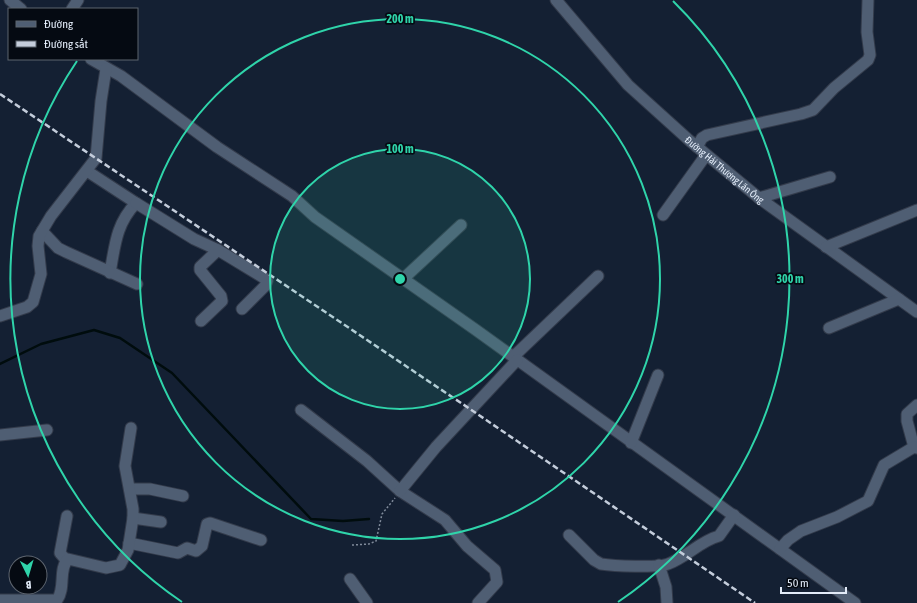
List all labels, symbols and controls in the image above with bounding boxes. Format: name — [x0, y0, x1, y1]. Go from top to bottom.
legend — [8, 8, 138, 60]
text: 200 m — [386, 12, 414, 26]
text: Đường — [44, 17, 74, 31]
text: Đường sắt — [44, 37, 89, 51]
street label: Đường Hải Thượng Lãn Ông — [683, 134, 767, 206]
text: 100 m — [386, 142, 414, 156]
centre of rings — [393, 272, 407, 286]
text: 300 m — [776, 272, 804, 286]
north arrow — [8, 555, 48, 595]
scale bar — [781, 569, 846, 595]
text: 50 m — [787, 576, 809, 590]
text: B — [25, 579, 32, 591]

